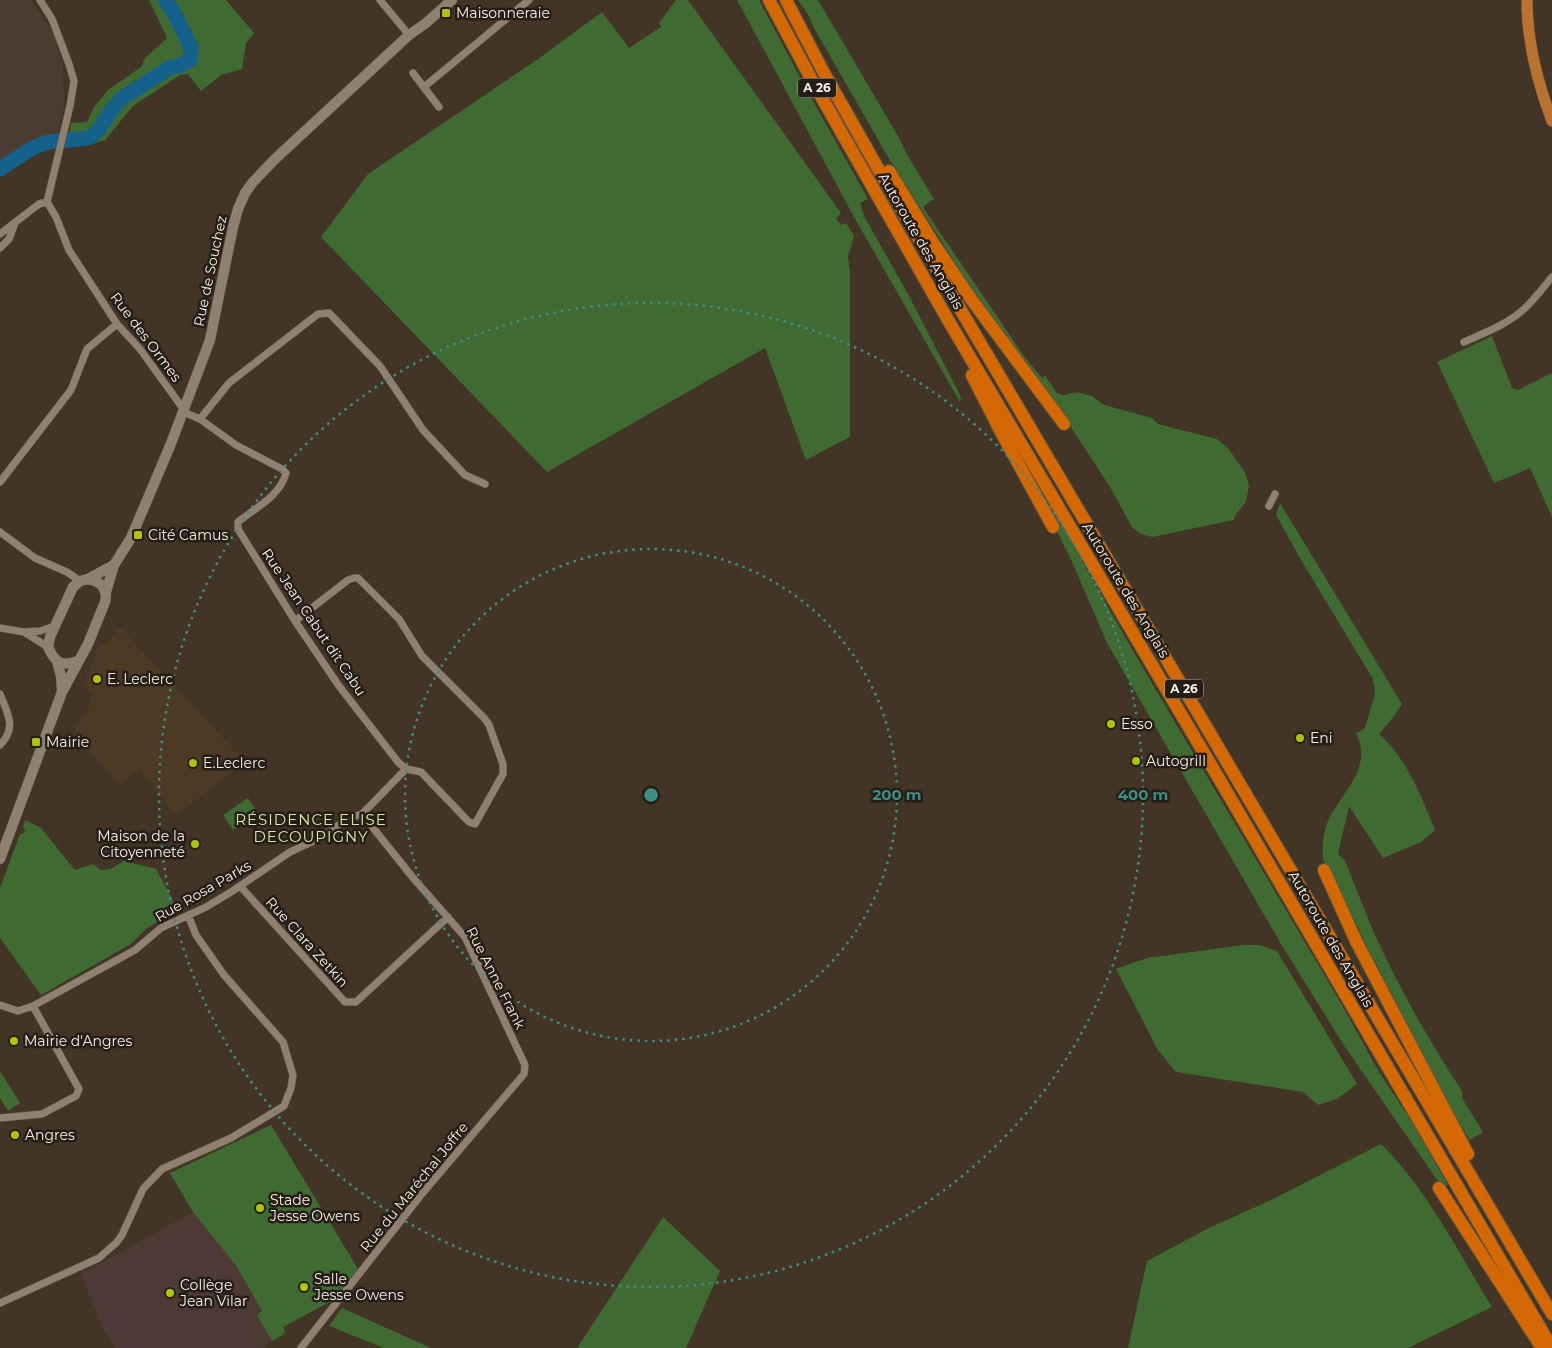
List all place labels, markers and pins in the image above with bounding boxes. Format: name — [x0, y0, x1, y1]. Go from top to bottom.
place label: Maisonneraie — [456, 4, 550, 22]
marker: Maisonneraie — [440, 7, 452, 19]
place label: Cité Camus — [148, 526, 228, 544]
marker: Cité Camus — [132, 529, 144, 541]
place label: E. Leclerc — [107, 670, 173, 688]
marker: E. Leclerc — [91, 673, 103, 685]
place label: Esso — [1121, 715, 1153, 733]
marker: Esso — [1105, 718, 1117, 730]
place label: Eni — [1310, 729, 1333, 747]
marker: Eni — [1294, 732, 1306, 744]
place label: Mairie — [46, 733, 89, 751]
marker: Mairie — [30, 736, 42, 748]
place label: Autogrill — [1146, 752, 1206, 770]
place label: E.Leclerc — [203, 754, 265, 772]
marker: Autogrill — [1130, 755, 1142, 767]
marker: E.Leclerc — [187, 757, 199, 769]
centre of rings — [642, 786, 660, 804]
place label: Maison de la Citoyenneté — [97, 827, 185, 861]
marker: Maison de la Citoyenneté — [189, 838, 201, 850]
place label: Mairie d'Angres — [24, 1032, 132, 1050]
marker: Mairie d'Angres — [8, 1035, 20, 1047]
place label: Angres — [25, 1126, 75, 1144]
marker: Angres — [9, 1129, 21, 1141]
place label: Stade Jesse Owens — [269, 1191, 360, 1225]
marker: Stade Jesse Owens — [254, 1202, 266, 1214]
place label: Salle Jesse Owens — [313, 1270, 404, 1304]
place label: Collège Jean Vilar — [179, 1276, 248, 1310]
marker: Salle Jesse Owens — [298, 1281, 310, 1293]
marker: Collège Jean Vilar — [164, 1287, 176, 1299]

